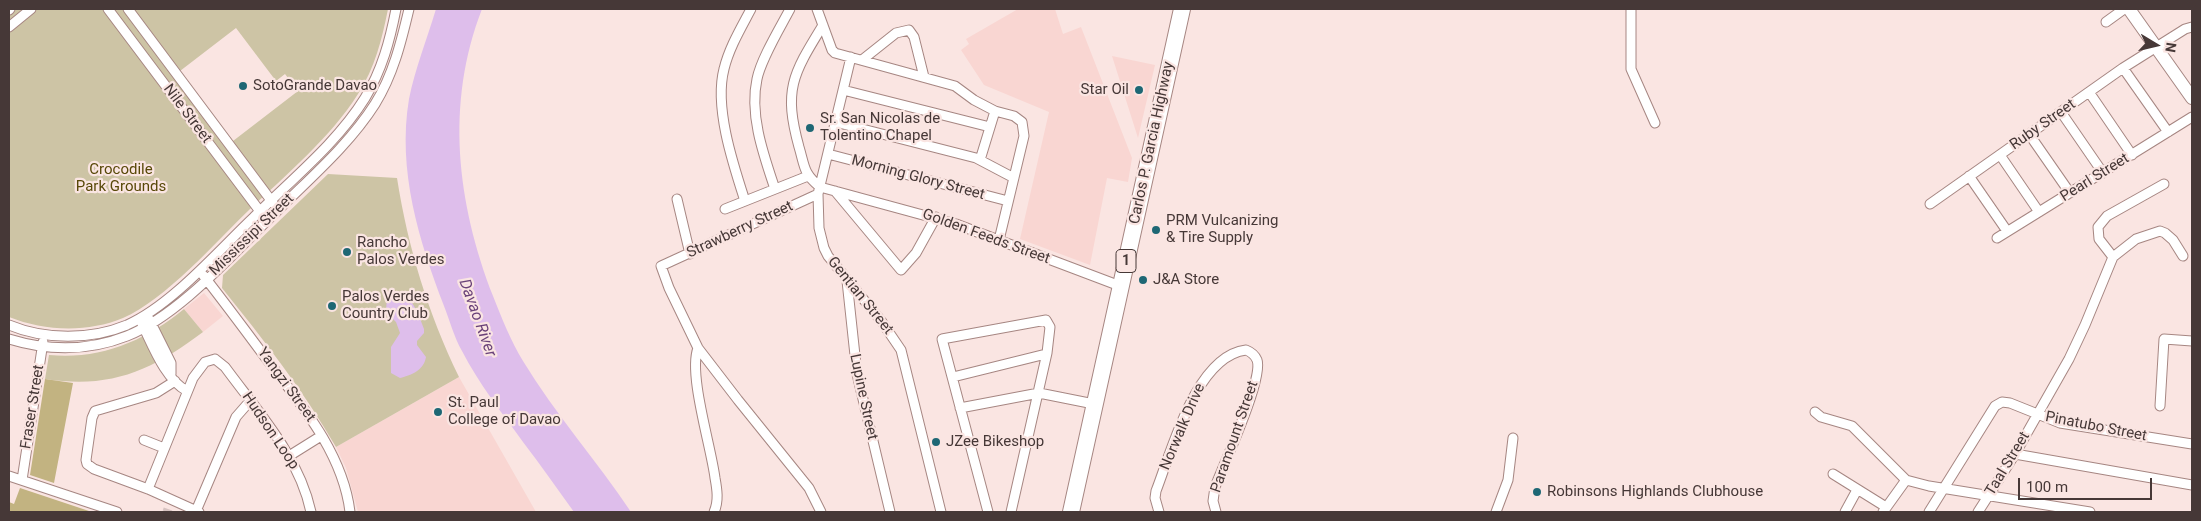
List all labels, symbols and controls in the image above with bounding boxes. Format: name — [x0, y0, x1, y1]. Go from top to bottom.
north arrow — [2131, 20, 2181, 70]
text: N — [2162, 41, 2179, 53]
street label: Carlos P. Garcia Highway — [1126, 60, 1178, 226]
place label: SotoGrande Davao — [253, 77, 377, 95]
marker: SotoGrande Davao — [237, 80, 249, 92]
street label: Nile Street — [159, 81, 215, 147]
place label: Star Oil — [1081, 81, 1129, 99]
marker: Star Oil — [1133, 84, 1145, 96]
street label: Ruby Street — [2007, 96, 2079, 154]
place label: Sr. San Nicolas de Tolentino Chapel — [820, 110, 940, 145]
marker: Sr. San Nicolas de Tolentino Chapel — [804, 122, 816, 134]
street label: Pearl Street — [2057, 150, 2133, 206]
street label: Morning Glory Street — [849, 152, 987, 204]
park label: Crocodile Park Grounds — [76, 161, 166, 196]
street label: Mississipi Street — [206, 190, 298, 280]
street label: Strawberry Street — [684, 198, 796, 262]
street label: Golden Feeds Street — [920, 206, 1052, 268]
place label: PRM Vulcanizing & Tire Supply — [1166, 212, 1279, 247]
marker: PRM Vulcanizing & Tire Supply — [1150, 224, 1162, 236]
place label: Rancho Palos Verdes — [357, 234, 444, 269]
marker: Rancho Palos Verdes — [341, 246, 353, 258]
road number: 1 — [1116, 250, 1136, 272]
street label: Gentian Street — [823, 254, 897, 338]
place label: J&A Store — [1153, 271, 1219, 289]
marker: J&A Store — [1137, 274, 1149, 286]
water label: Davao River — [454, 276, 500, 360]
place label: Palos Verdes Country Club — [342, 288, 429, 323]
marker: Palos Verdes Country Club — [326, 300, 338, 312]
street label: Yangzi Street — [253, 344, 319, 426]
street label: Lupine Street — [845, 352, 881, 442]
street label: Fraser Street — [17, 364, 49, 450]
street label: Paramount Street — [1207, 379, 1263, 495]
street label: Norwalk Drive — [1157, 381, 1209, 473]
street label: Hudson Loop — [238, 389, 302, 473]
place label: St. Paul College of Davao — [448, 394, 561, 429]
marker: St. Paul College of Davao — [432, 406, 444, 418]
street label: Pinatubo Street — [2044, 408, 2148, 446]
street label: Taal Street — [1982, 429, 2034, 499]
place label: JZee Bikeshop — [946, 433, 1044, 451]
marker: JZee Bikeshop — [930, 436, 942, 448]
scale bar — [2021, 468, 2155, 500]
text: 100 m — [2026, 478, 2068, 496]
place label: Robinsons Highlands Clubhouse — [1547, 483, 1763, 501]
marker: Robinsons Highlands Clubhouse — [1531, 486, 1543, 498]

